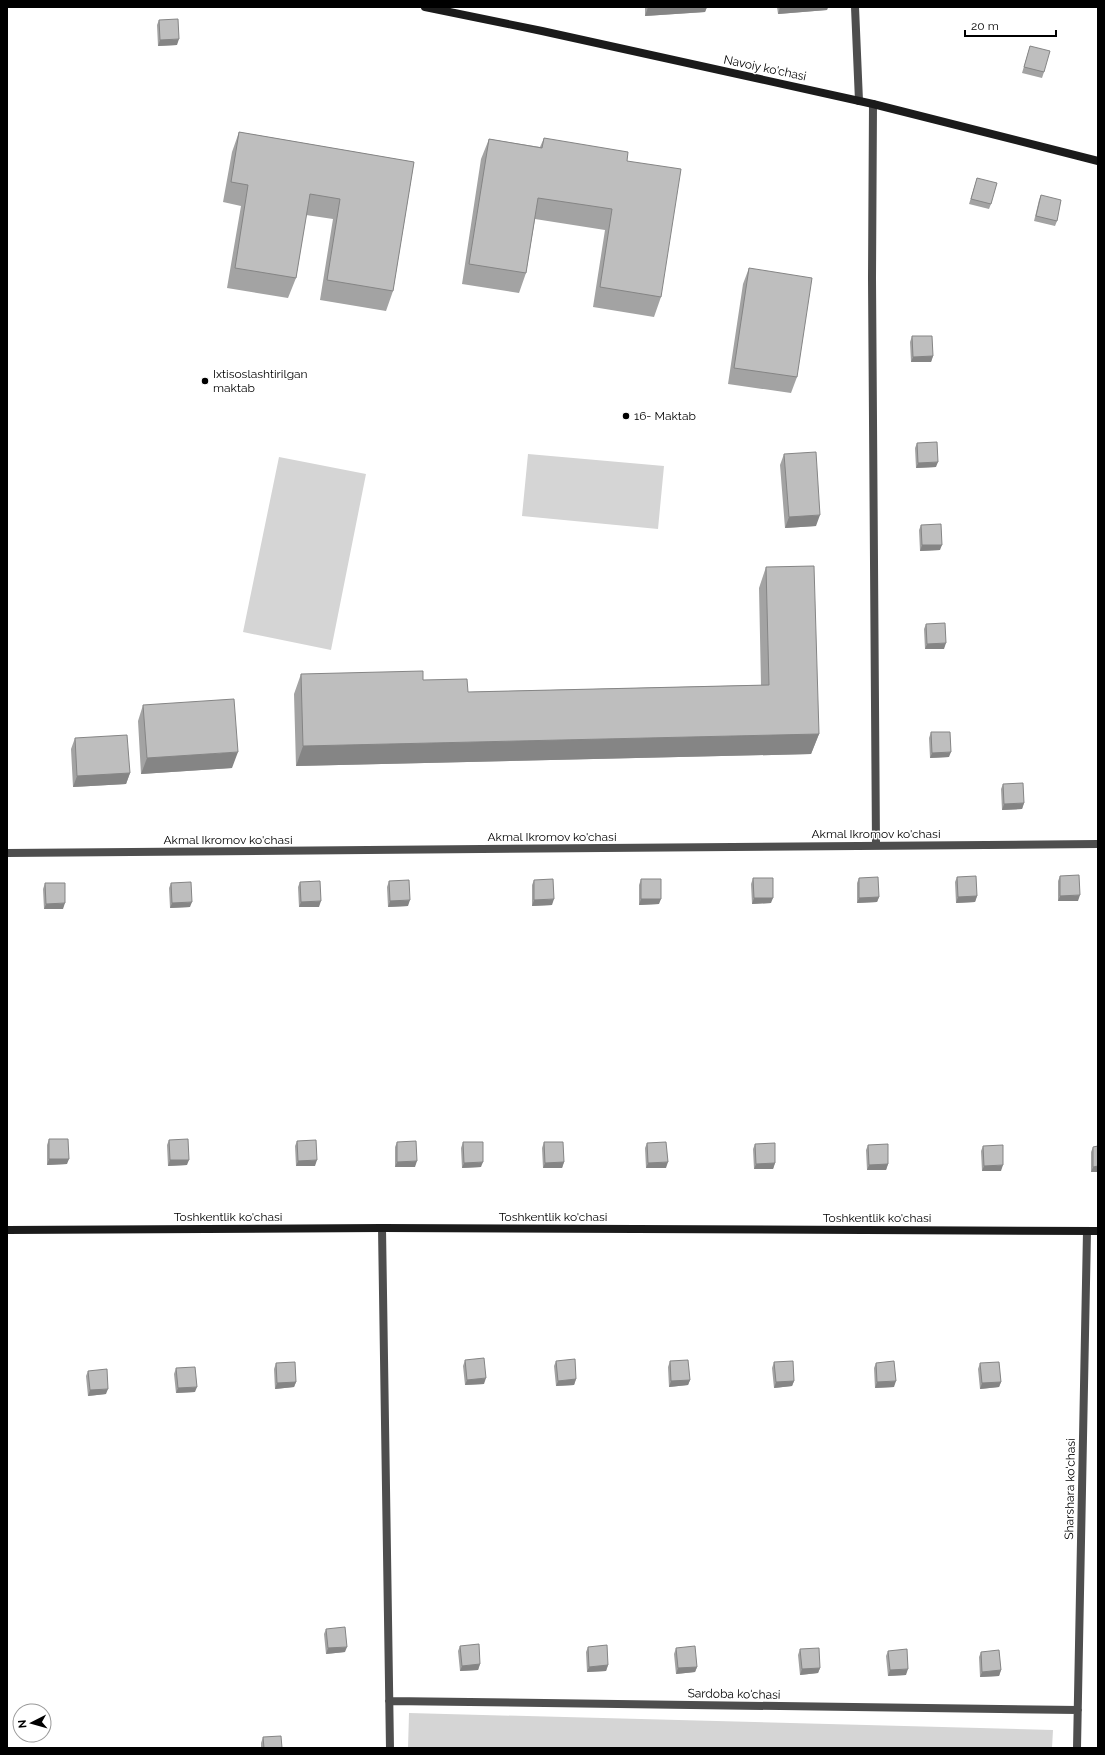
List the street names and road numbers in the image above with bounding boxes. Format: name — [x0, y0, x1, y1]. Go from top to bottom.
street label: Navoiy ko'chasi — [722, 52, 808, 84]
street label: Akmal Ikromov ko'chasi — [811, 827, 941, 841]
street label: Akmal Ikromov ko'chasi — [487, 830, 617, 844]
street label: Akmal Ikromov ko'chasi — [163, 833, 293, 847]
street label: Toshkentlik ko'chasi — [174, 1210, 282, 1224]
street label: Toshkentlik ko'chasi — [499, 1210, 607, 1224]
street label: Toshkentlik ko'chasi — [823, 1211, 931, 1225]
street label: Sharshara ko'chasi — [1062, 1438, 1078, 1540]
street label: Sardoba ko'chasi — [687, 1686, 781, 1702]

